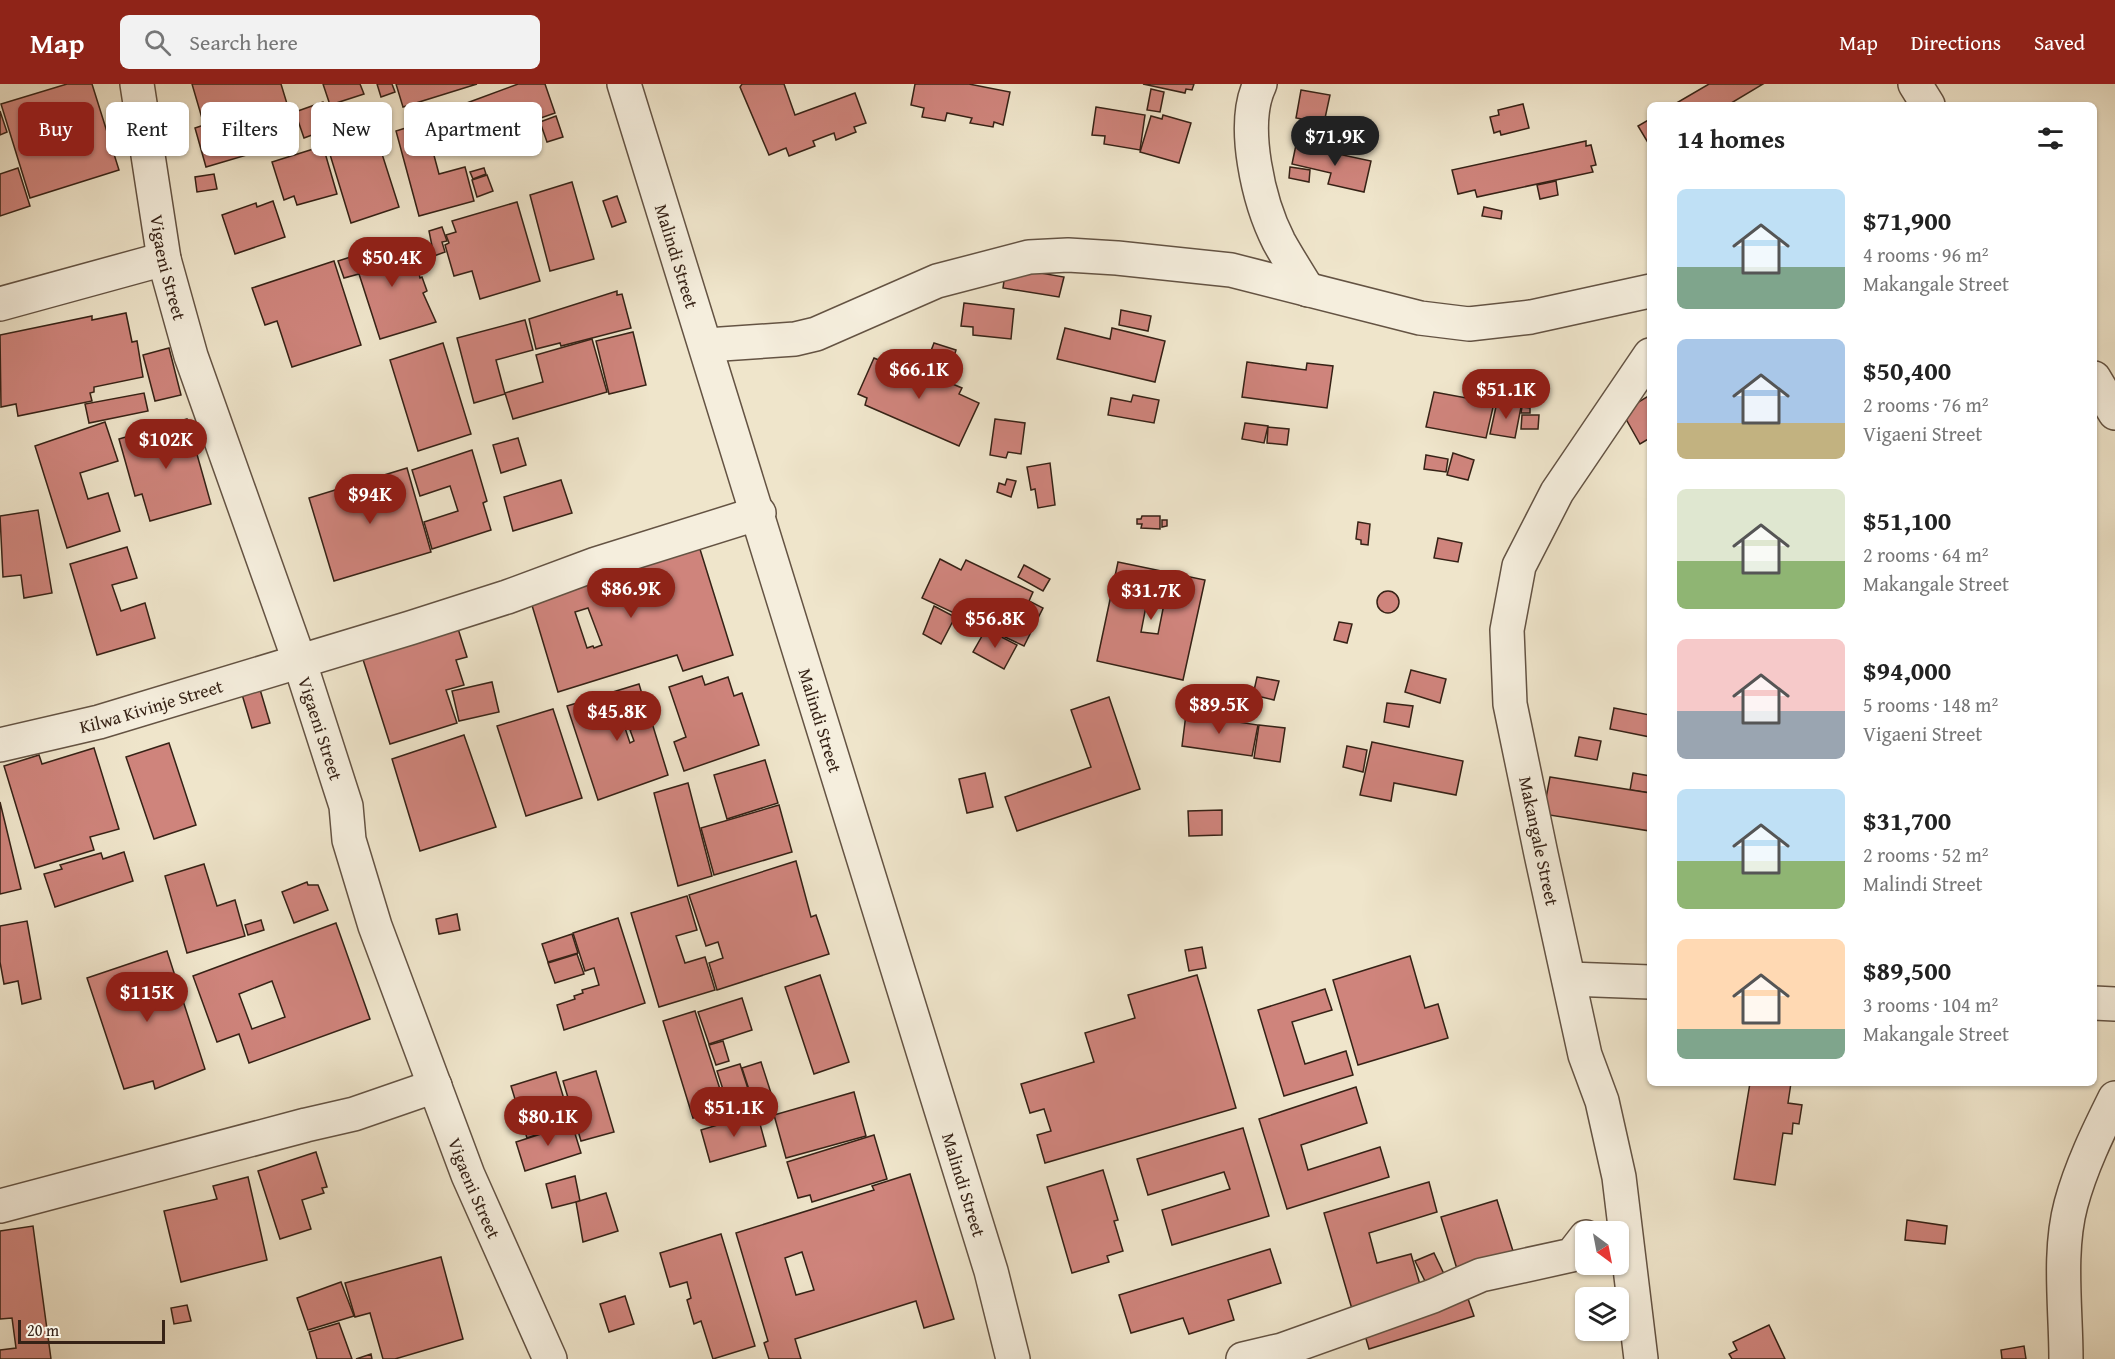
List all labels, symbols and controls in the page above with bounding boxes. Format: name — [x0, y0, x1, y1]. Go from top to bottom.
search box — [120, 15, 540, 69]
text: Map — [30, 22, 84, 63]
icon: search — [141, 26, 174, 59]
text: Search here — [189, 26, 298, 58]
text: Map — [1839, 27, 1878, 58]
text: Directions — [1911, 27, 2001, 58]
text: Saved — [2034, 27, 2085, 58]
chip: Buy — [18, 102, 94, 156]
chip: Rent — [106, 102, 189, 156]
chip: Filters — [201, 102, 299, 156]
chip: New — [311, 102, 392, 156]
chip: Apartment — [404, 102, 542, 156]
pin: $71.9K — [1286, 116, 1384, 167]
text: 14 homes — [1677, 119, 1785, 158]
text: $71.9K — [1305, 121, 1365, 150]
icon: filters — [2034, 122, 2067, 155]
street label: Malindi Street — [648, 201, 706, 312]
text: $71,900 — [1863, 201, 1951, 240]
street label: Vigaeni Street — [144, 213, 194, 324]
icon: home — [1725, 213, 1797, 285]
pin: $50.4K — [343, 237, 441, 288]
text: 4 rooms · 96 m² — [1863, 240, 1989, 269]
text: $50.4K — [362, 242, 422, 271]
text: Makangale Street — [1863, 269, 2009, 298]
pin: $66.1K — [870, 349, 968, 400]
text: $50,400 — [1863, 351, 1951, 390]
text: $66.1K — [889, 354, 949, 383]
icon: home — [1725, 363, 1797, 435]
pin: $51.1K — [1457, 369, 1555, 420]
text: $51.1K — [1476, 374, 1536, 403]
text: 2 rooms · 76 m² — [1863, 390, 1989, 419]
pin: $102K — [124, 419, 208, 470]
text: Vigaeni Street — [1863, 419, 1982, 448]
text: $102K — [139, 424, 193, 453]
pin: $94K — [334, 474, 406, 525]
text: $94K — [348, 479, 392, 508]
text: $51,100 — [1863, 501, 1951, 540]
icon: home — [1725, 513, 1797, 585]
text: 2 rooms · 64 m² — [1863, 540, 1989, 569]
pin: $86.9K — [582, 568, 680, 619]
text: Makangale Street — [1863, 569, 2009, 598]
pin: $31.7K — [1102, 570, 1200, 621]
text: $86.9K — [601, 573, 661, 602]
text: $31.7K — [1121, 575, 1181, 604]
pin: $56.8K — [946, 598, 1044, 649]
text: $56.8K — [965, 603, 1025, 632]
text: $94,000 — [1863, 651, 1951, 690]
icon: home — [1725, 663, 1797, 735]
street label: Malindi Street — [792, 665, 850, 776]
street label: Kilwa Kivinje Street — [77, 672, 227, 740]
street label: Vigaeni Street — [292, 673, 350, 784]
pin: $89.5K — [1170, 684, 1268, 735]
text: $89.5K — [1189, 689, 1249, 718]
text: 5 rooms · 148 m² — [1863, 690, 1998, 719]
pin: $45.8K — [568, 691, 666, 742]
text: $45.8K — [587, 696, 647, 725]
text: Vigaeni Street — [1863, 719, 1982, 748]
street label: Makangale Street — [1512, 774, 1566, 909]
text: $31,700 — [1863, 801, 1951, 840]
icon: home — [1725, 813, 1797, 885]
text: 2 rooms · 52 m² — [1863, 840, 1989, 869]
text: Malindi Street — [1863, 869, 1983, 898]
text: $89,500 — [1863, 951, 1951, 990]
icon: home — [1725, 963, 1797, 1035]
pin: $115K — [105, 972, 189, 1023]
text: $115K — [120, 977, 174, 1006]
text: 3 rooms · 104 m² — [1863, 990, 1998, 1019]
text: Makangale Street — [1863, 1019, 2009, 1048]
pin: $51.1K — [685, 1087, 783, 1138]
text: $51.1K — [704, 1092, 764, 1121]
pin: $80.1K — [499, 1096, 597, 1147]
text: $80.1K — [518, 1101, 578, 1130]
street label: Malindi Street — [935, 1129, 993, 1241]
street label: Vigaeni Street — [442, 1133, 508, 1243]
north arrow — [1575, 1221, 1629, 1275]
map controls — [1575, 1221, 1629, 1341]
button: layers — [1575, 1287, 1629, 1341]
scale bar — [18, 1317, 165, 1344]
text: 20 m — [27, 1318, 59, 1342]

